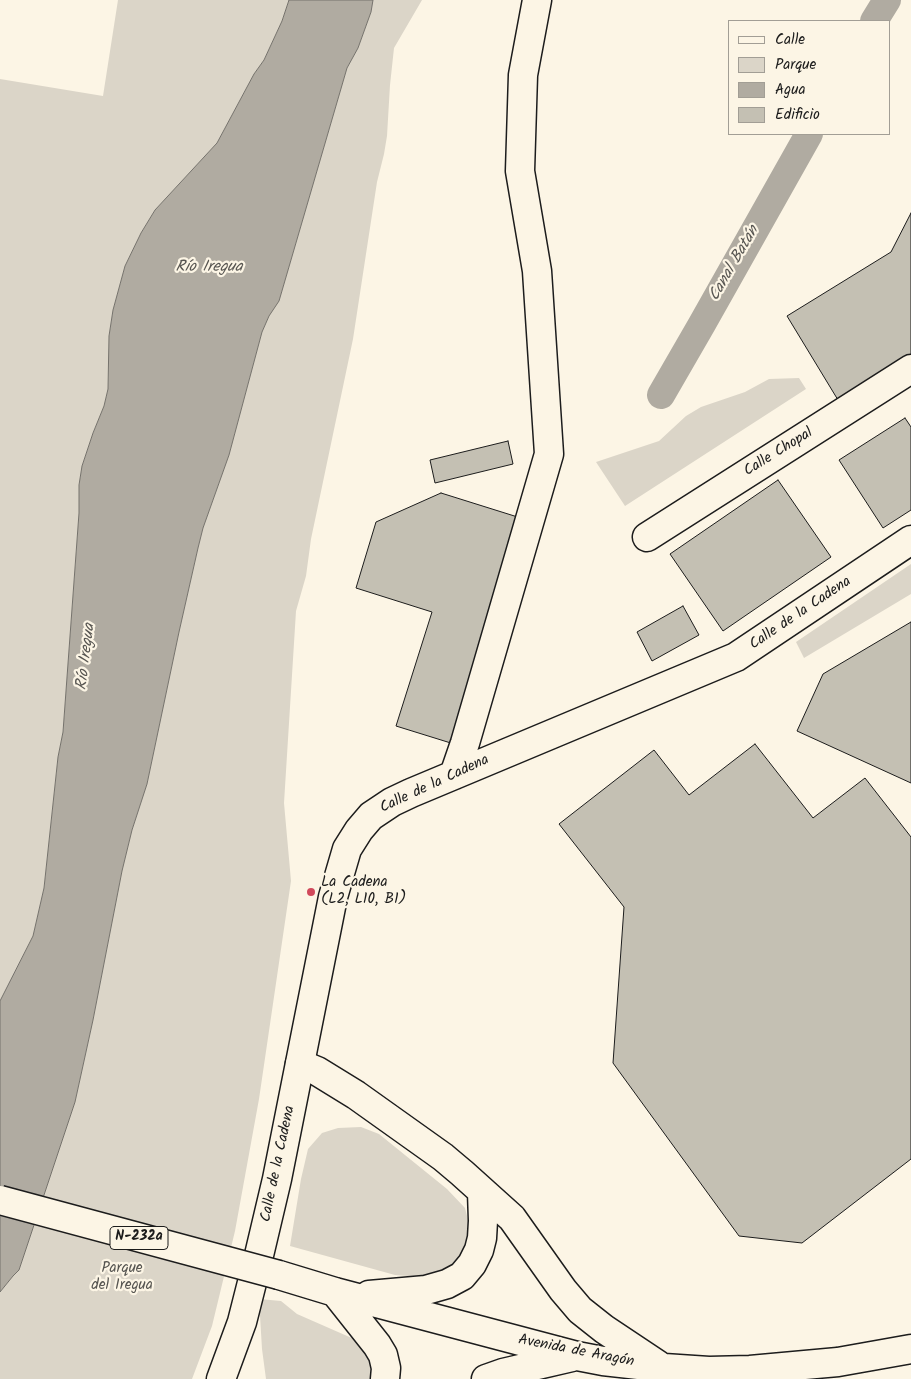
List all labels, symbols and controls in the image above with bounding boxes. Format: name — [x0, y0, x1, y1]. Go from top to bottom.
legend — [728, 20, 891, 135]
text: Calle — [775, 28, 805, 52]
text: Parque — [775, 53, 816, 77]
text: Agua — [775, 78, 806, 102]
text: Edificio — [775, 103, 820, 127]
water label: Canal Batán — [706, 223, 764, 305]
water label: Río Iregua — [175, 258, 243, 278]
street label: Calle Chopal — [741, 425, 817, 481]
street label: Calle de la Cadena — [747, 573, 855, 655]
water label: Río Iregua — [73, 623, 101, 691]
street label: Calle de la Cadena — [378, 752, 492, 818]
place label: La Cadena (L2, L10, B1) — [321, 874, 406, 909]
marker: La Cadena (L2, L10, B1) — [305, 886, 317, 898]
street label: Calle de la Cadena — [258, 1104, 300, 1224]
road number: N-232a — [110, 1226, 168, 1250]
park label: Parque del Iregua — [91, 1260, 153, 1295]
street label: Avenida de Aragón — [517, 1332, 635, 1372]

